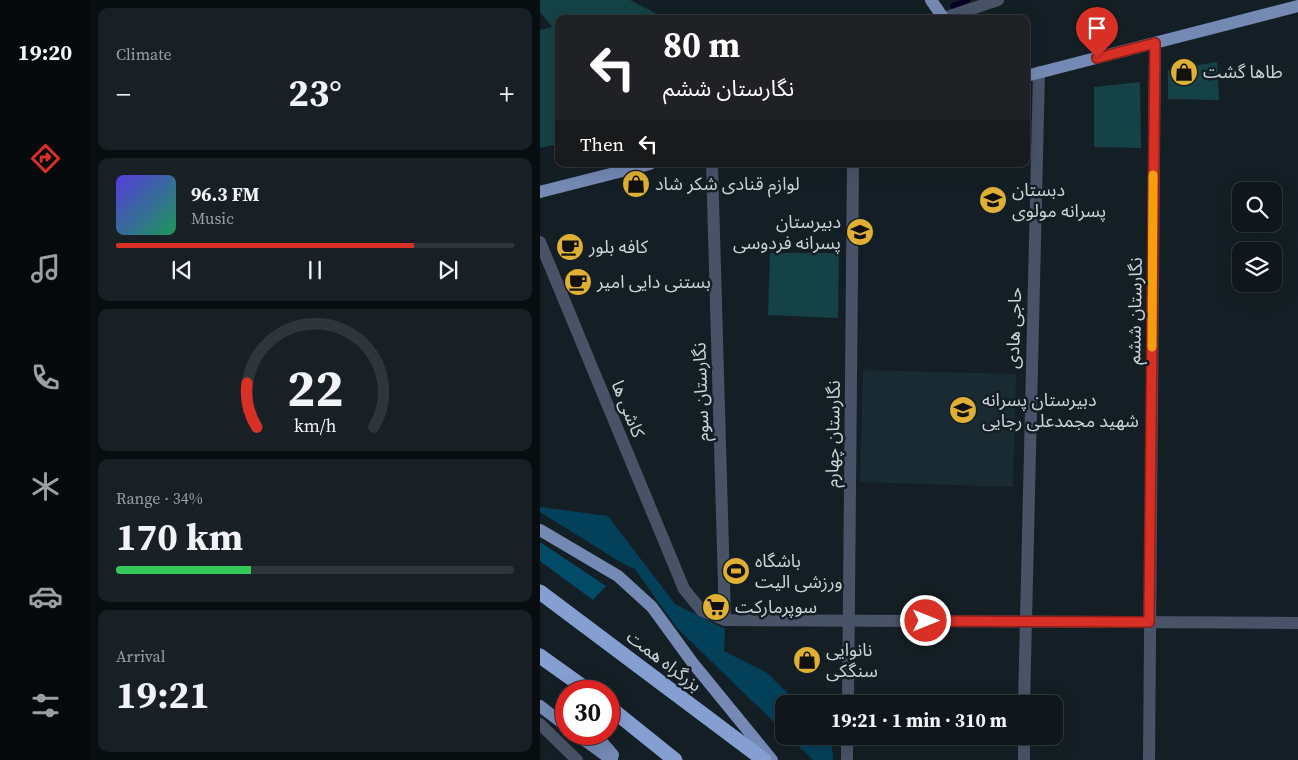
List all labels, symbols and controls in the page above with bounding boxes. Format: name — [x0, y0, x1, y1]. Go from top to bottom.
pin — [1076, 7, 1118, 58]
icon: arrive — [1083, 14, 1111, 42]
text: 80 m — [663, 21, 740, 69]
icon: left — [580, 35, 645, 100]
text: 19:20 — [18, 37, 72, 67]
text: Climate — [116, 43, 172, 65]
shop icon: طاها گشت — [1169, 57, 1199, 87]
place label: طاها گشت — [1203, 59, 1283, 84]
text: 23° — [288, 67, 342, 119]
text: نگارستان ششم — [663, 73, 794, 103]
text: − — [116, 75, 131, 113]
text: + — [499, 75, 514, 113]
icon: left — [634, 130, 662, 158]
text: Then — [580, 131, 624, 157]
icon: directions — [28, 141, 63, 176]
shop icon: لوازم قنادی شکر شاد — [621, 169, 651, 199]
place label: لوازم قنادی شکر شاد — [655, 171, 800, 198]
place label: دبستان پسرانه مولوی — [1012, 177, 1106, 223]
text: 96.3 FM — [191, 181, 260, 207]
map controls — [1232, 182, 1282, 292]
button: search — [1232, 182, 1282, 232]
school or university icon: دبستان پسرانه مولوی — [978, 185, 1008, 215]
text: Music — [191, 207, 234, 229]
place label: دبیرستان پسرانه فردوسی — [733, 209, 841, 255]
school or university icon: دبیرستان پسرانه فردوسی — [845, 217, 875, 247]
cafe icon: کافه بلور — [555, 232, 585, 262]
place label: کافه بلور — [588, 234, 649, 259]
button: layers — [1232, 242, 1282, 292]
icon: music — [28, 251, 63, 286]
icon: previous — [168, 256, 196, 284]
icon: pause — [301, 256, 329, 284]
icon: next — [434, 256, 462, 284]
street label: نگارستان ششم — [1121, 257, 1149, 365]
cafe icon: بستنی دایی امیر — [563, 267, 593, 297]
place label: بستنی دایی امیر — [596, 269, 711, 294]
street label: حاجی هادی — [1000, 287, 1027, 369]
street label: نگارستان سوم — [686, 342, 717, 442]
text: 22 — [287, 352, 343, 423]
icon: phone — [28, 360, 63, 395]
street label: کاشی ها — [606, 376, 651, 442]
street label: نگارستان چهارم — [819, 380, 848, 488]
place label: دبیرستان پسرانه شهید مجمدعلی رجایی — [982, 387, 1139, 433]
school or university icon: دبیرستان پسرانه شهید مجمدعلی رجایی — [948, 395, 978, 425]
text: km/h — [294, 413, 337, 438]
icon: climate — [28, 469, 63, 504]
text: Range · 34% — [116, 487, 203, 509]
text: 170 km — [116, 511, 243, 563]
place label: باشگاه ورزشی الیت — [755, 548, 843, 594]
sports icon: باشگاه ورزشی الیت — [721, 556, 751, 586]
icon: car — [28, 579, 63, 614]
supermarket icon: سوپرمارکت — [701, 592, 731, 622]
place label: سوپرمارکت — [735, 594, 817, 619]
position arrow — [899, 594, 951, 646]
street label: بزرگراه همت — [622, 624, 707, 697]
place label: نانوایی سنگکی — [826, 637, 878, 683]
text: Arrival — [116, 645, 165, 667]
shop icon: نانوایی سنگکی — [792, 645, 822, 675]
text: 19:21 — [116, 669, 210, 721]
speed limit sign: 30 — [555, 680, 620, 745]
icon: filters — [28, 688, 63, 723]
text: 19:21 · 1 min · 310 m — [831, 707, 1007, 733]

